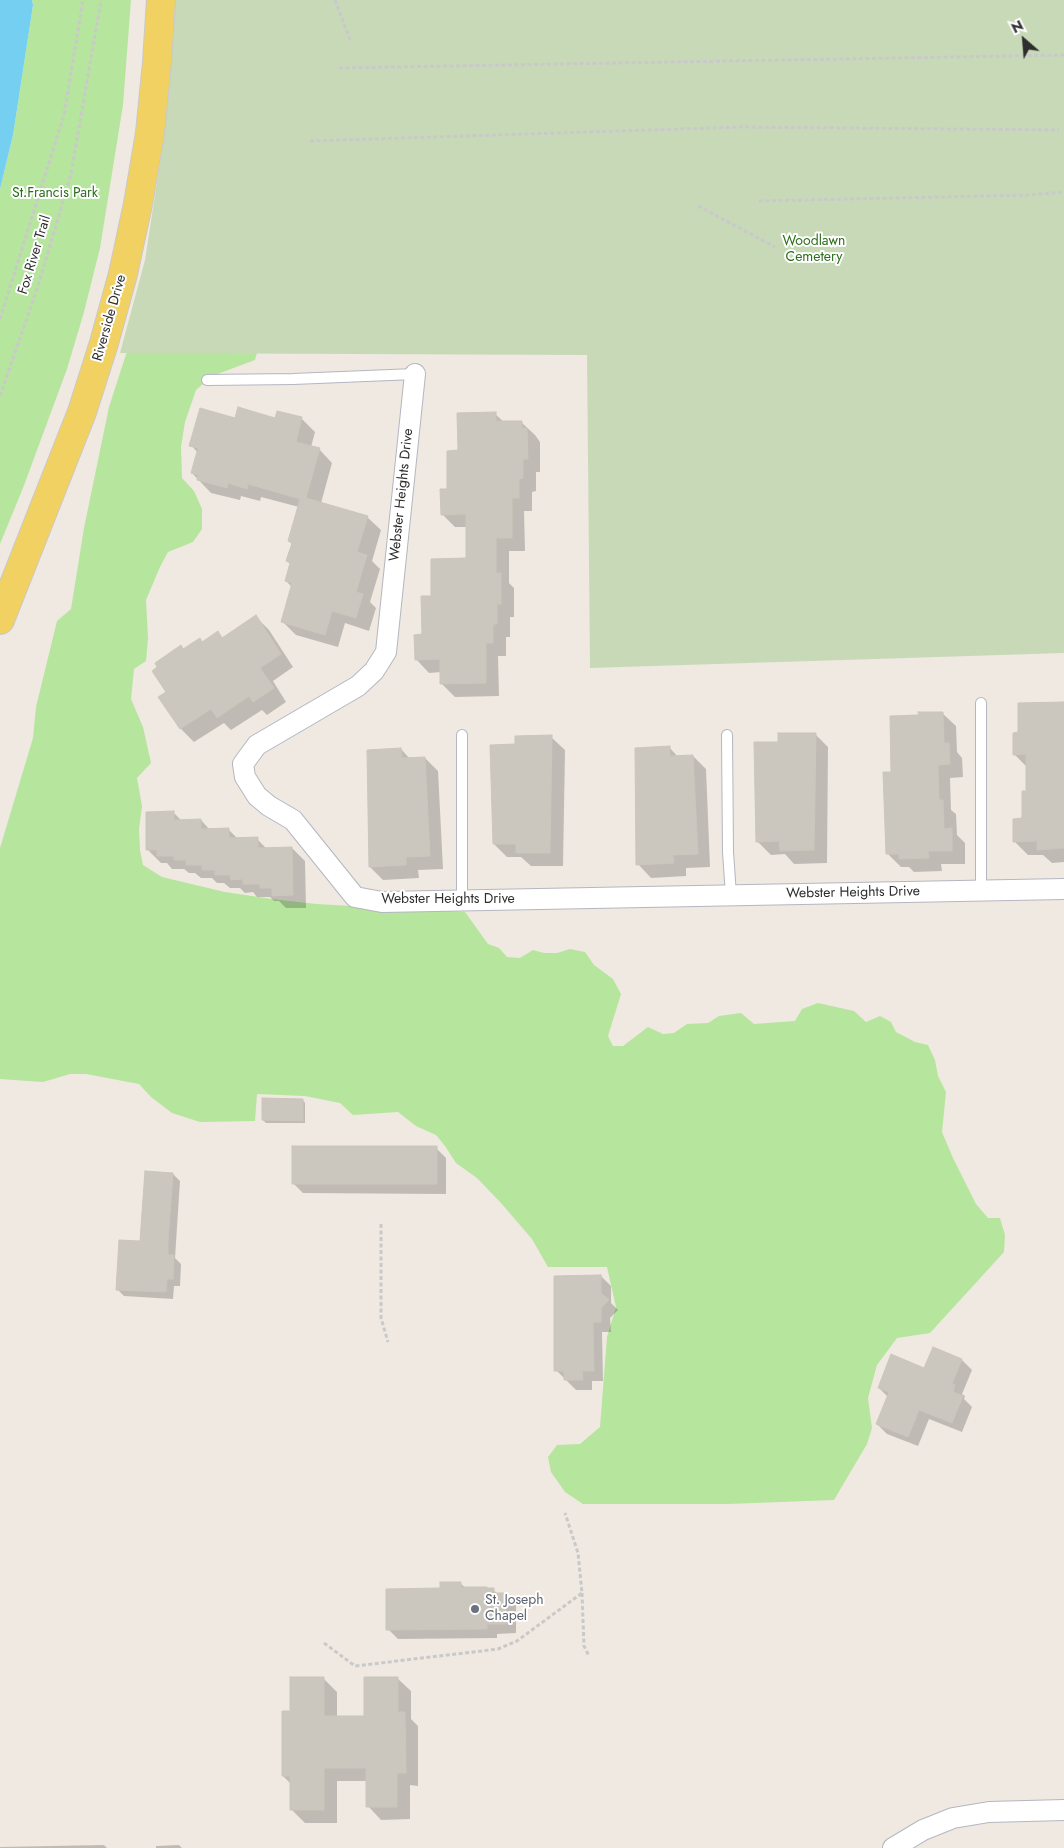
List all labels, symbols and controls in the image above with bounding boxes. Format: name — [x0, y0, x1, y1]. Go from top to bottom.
north arrow — [999, 15, 1049, 65]
text: N — [1008, 15, 1027, 38]
park label: St.Francis Park — [12, 186, 98, 202]
street label: Fox River Trail — [15, 214, 55, 296]
park label: Woodlawn Cemetery — [783, 234, 845, 266]
street label: Riverside Drive — [90, 273, 130, 363]
street label: Webster Heights Drive — [387, 428, 417, 562]
street label: Webster Heights Drive — [786, 883, 920, 903]
street label: Webster Heights Drive — [381, 892, 515, 908]
place label: St. Joseph Chapel — [485, 1593, 544, 1625]
marker: St. Joseph Chapel — [469, 1603, 481, 1615]

